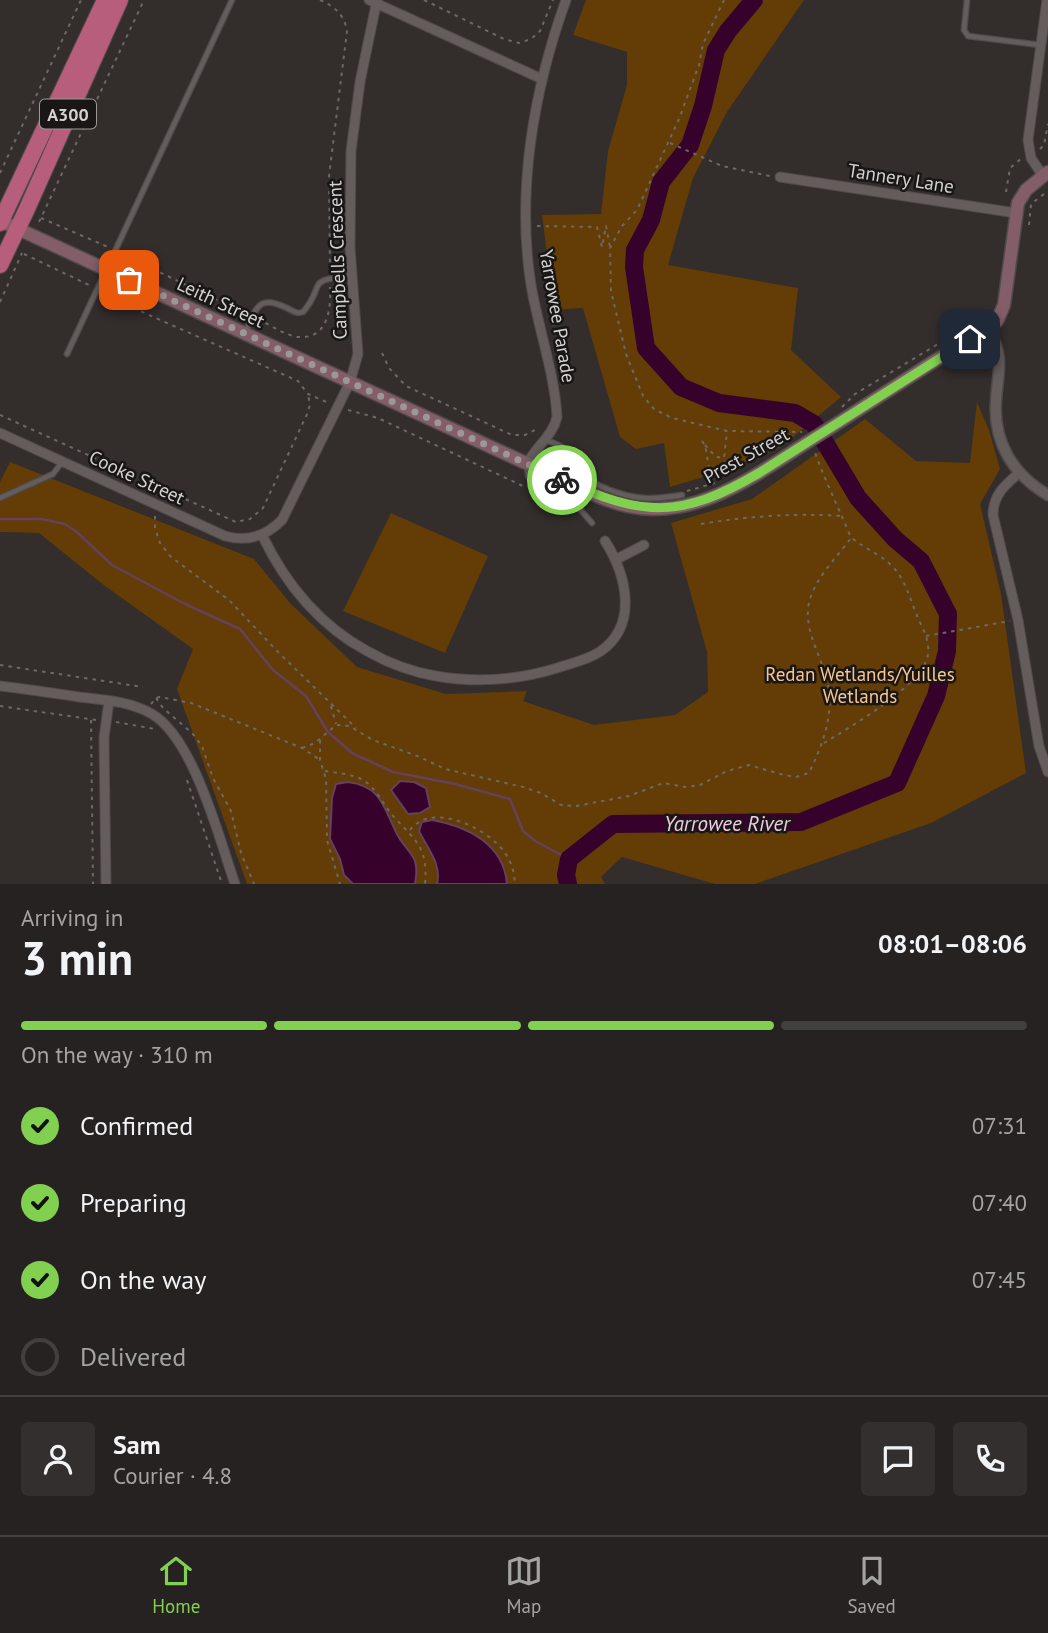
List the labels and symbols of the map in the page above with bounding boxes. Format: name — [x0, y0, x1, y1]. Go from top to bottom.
road number: A300 — [40, 100, 96, 128]
street label: Tannery Lane — [846, 158, 956, 198]
street label: Campbells Crescent — [322, 180, 352, 340]
street label: Yarrowee Parade — [534, 248, 582, 384]
pin — [99, 250, 159, 310]
street label: Leith Street — [173, 271, 269, 333]
pin — [940, 309, 1000, 369]
street label: Prest Street — [699, 421, 793, 488]
street label: Cooke Street — [85, 444, 189, 510]
courier — [527, 445, 597, 515]
park label: Redan Wetlands/Yuilles Wetlands — [765, 662, 955, 708]
water label: Yarrowee River — [664, 810, 792, 837]

